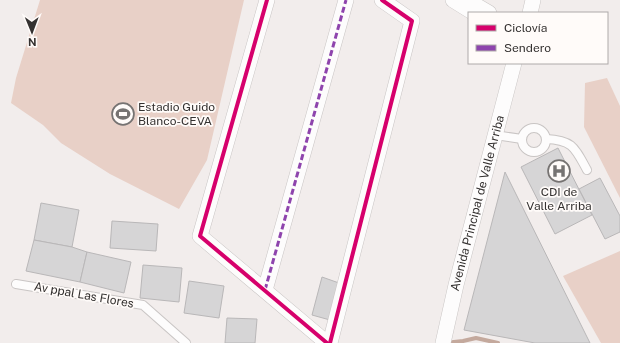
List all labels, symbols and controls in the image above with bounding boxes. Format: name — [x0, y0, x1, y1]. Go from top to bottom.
north arrow — [12, 12, 52, 52]
legend — [468, 12, 608, 64]
text: Ciclovía — [504, 21, 547, 35]
text: N — [28, 36, 37, 48]
text: Sendero — [504, 41, 551, 55]
place label: Estadio Guido Blanco-CEVA — [138, 100, 215, 128]
sports icon: Estadio Guido Blanco-CEVA — [110, 101, 136, 127]
street label: Avenida Principal de Valle Arriba — [448, 114, 507, 292]
hospital icon: CDI de Valle Arriba — [546, 158, 572, 184]
place label: CDI de Valle Arriba — [526, 185, 592, 213]
street label: Av ppal Las Flores — [33, 279, 135, 311]

